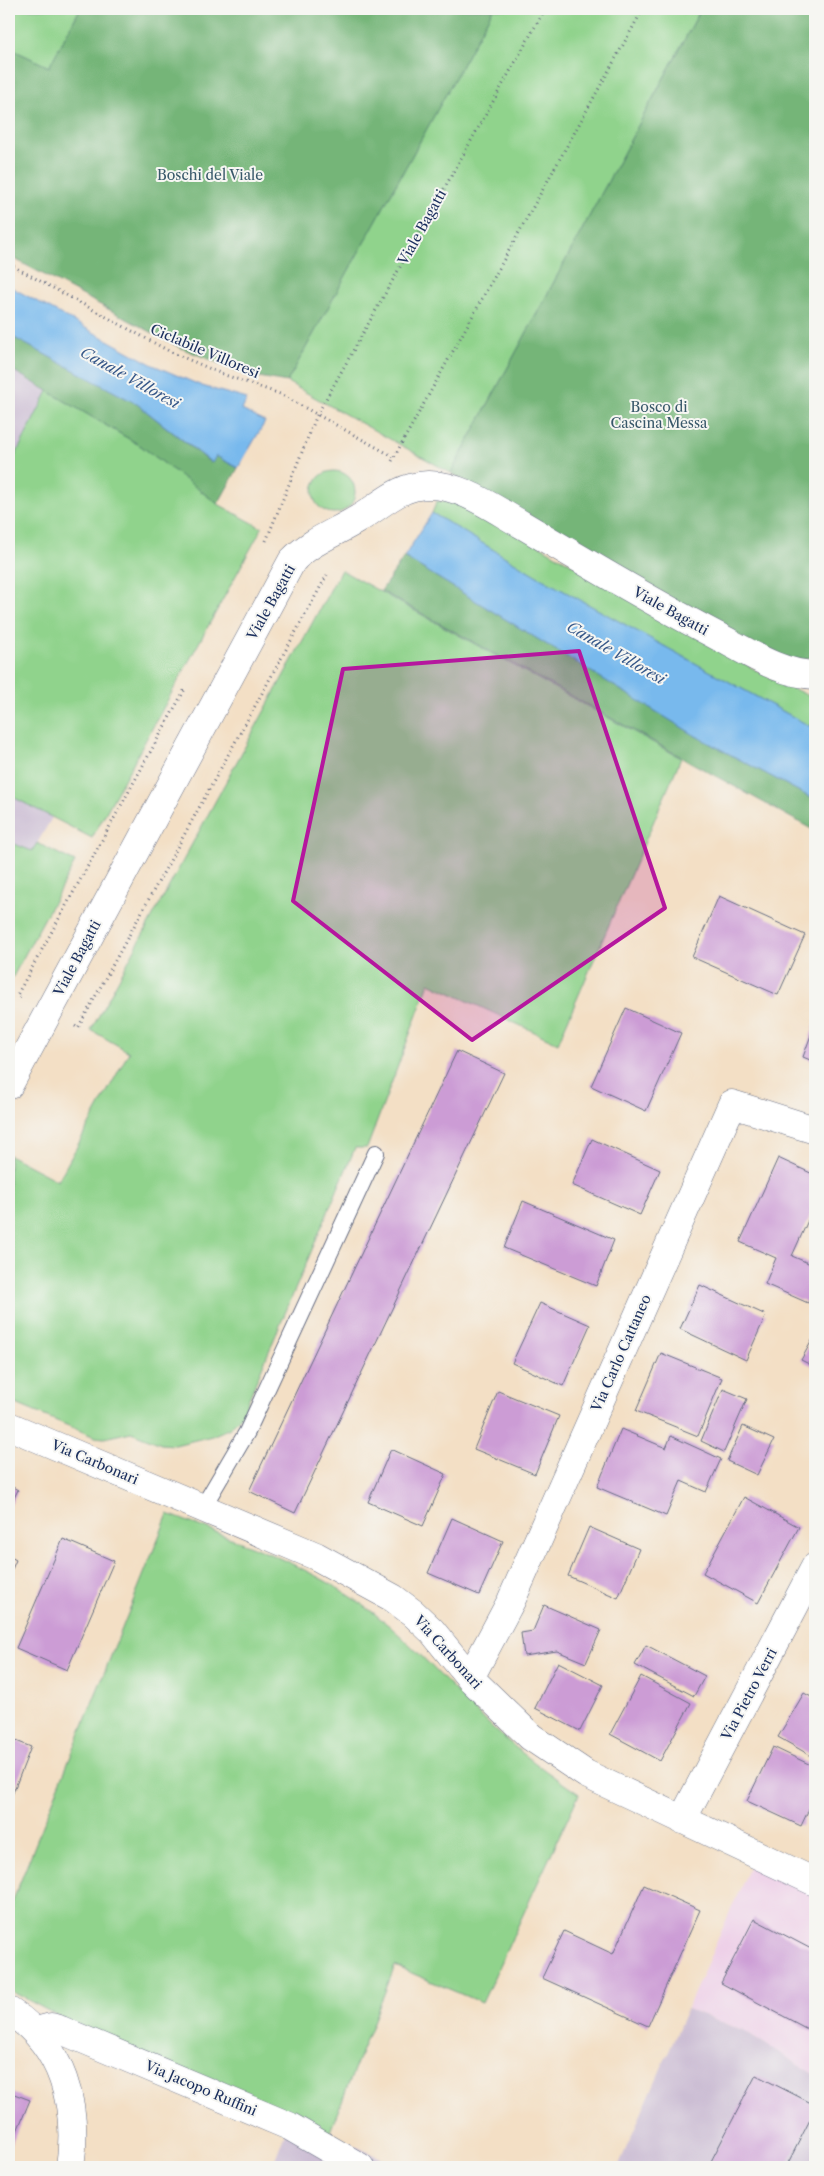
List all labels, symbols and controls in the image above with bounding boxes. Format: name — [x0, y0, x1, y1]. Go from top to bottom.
park label: Boschi del Viale — [157, 166, 263, 184]
street label: Viale Bagatti — [393, 186, 450, 269]
street label: Ciclabile Villoresi — [148, 320, 262, 382]
water label: Canale Villoresi — [77, 342, 184, 413]
park label: Bosco di Cascina Messa — [611, 398, 708, 432]
street label: Viale Bagatti — [242, 561, 299, 644]
street label: Viale Bagatti — [629, 582, 712, 639]
water label: Canale Villoresi — [564, 617, 670, 689]
street label: Viale Bagatti — [49, 917, 105, 1000]
street label: Via Carlo Cattaneo — [587, 1292, 655, 1415]
street label: Via Carbonari — [48, 1435, 141, 1488]
street label: Via Carbonari — [410, 1611, 486, 1692]
street label: Via Pietro Verri — [717, 1645, 781, 1744]
street label: Via Jacopo Ruffini — [141, 2056, 260, 2120]

